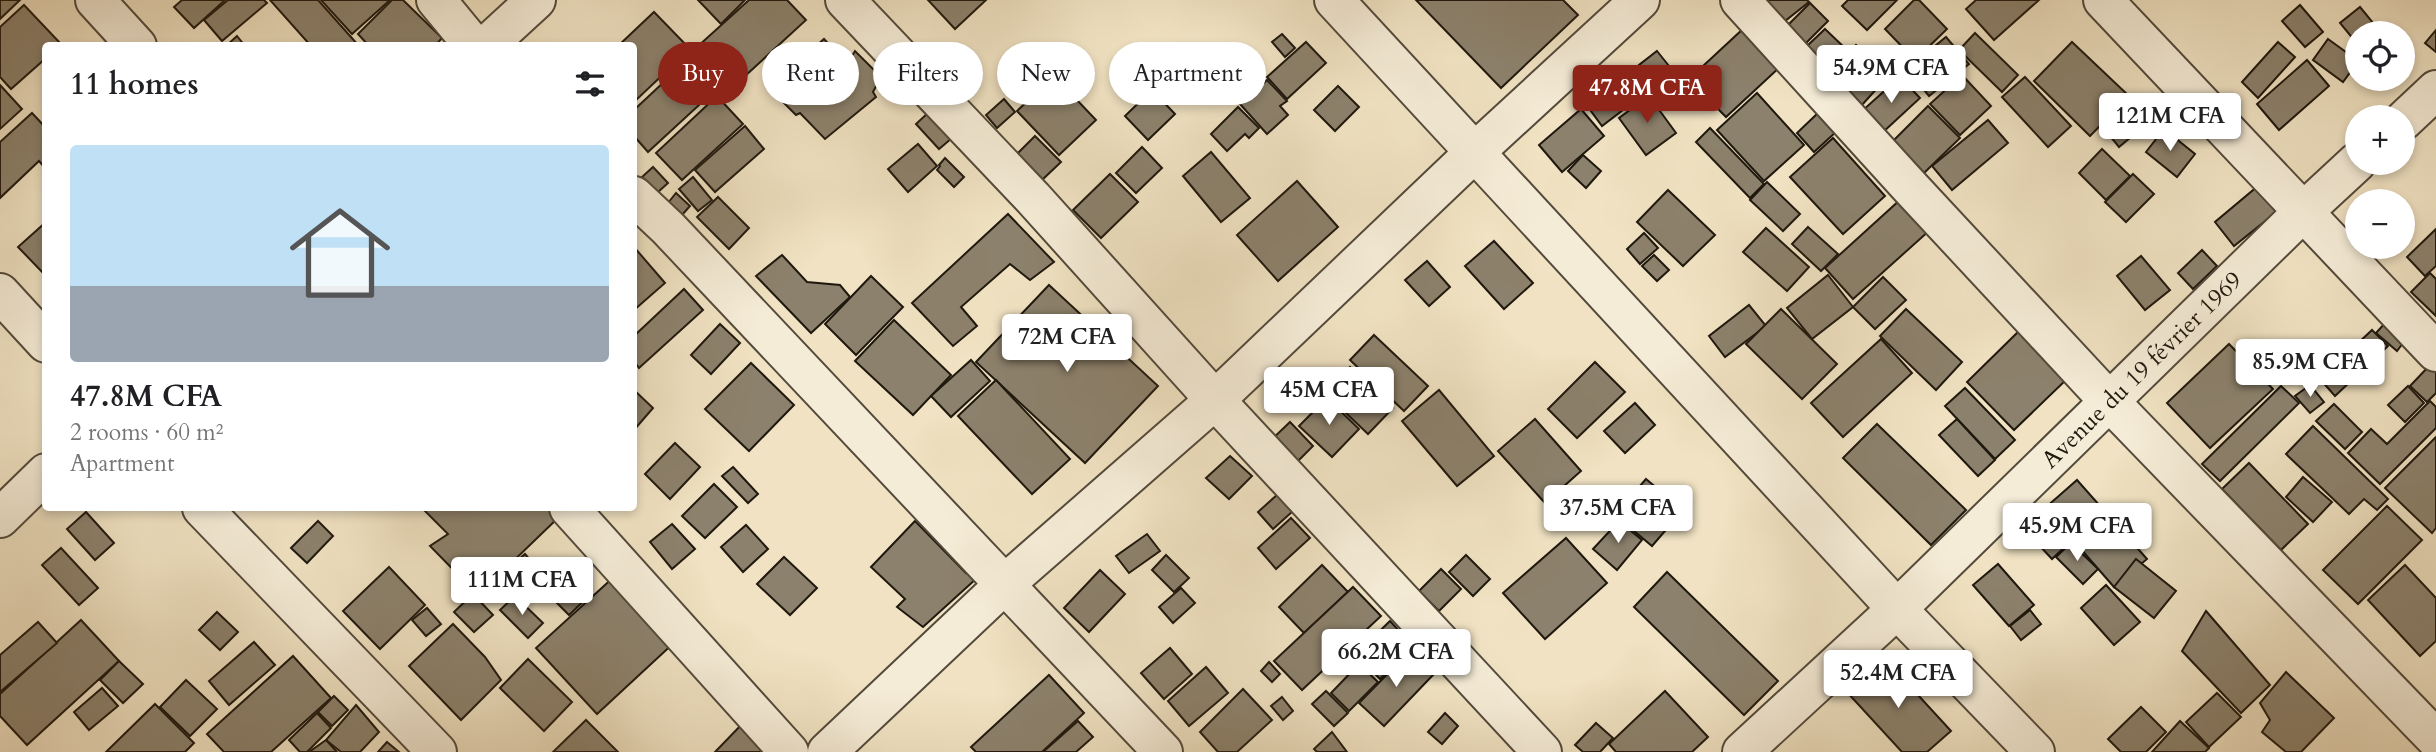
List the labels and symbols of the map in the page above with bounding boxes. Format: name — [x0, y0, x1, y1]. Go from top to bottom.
pin: 54.9M CFA — [1811, 46, 1971, 105]
pin: 47.8M CFA — [1567, 66, 1727, 125]
pin: 121M CFA — [2098, 94, 2242, 153]
street label: Avenue du 19 février 1969 — [2034, 264, 2249, 476]
pin: 72M CFA — [1002, 314, 1132, 374]
pin: 85.9M CFA — [2230, 340, 2390, 399]
pin: 45M CFA — [1264, 368, 1394, 427]
pin: 37.5M CFA — [1538, 486, 1698, 545]
pin: 45.9M CFA — [1997, 504, 2157, 563]
pin: 111M CFA — [450, 558, 594, 617]
pin: 66.2M CFA — [1316, 630, 1476, 689]
pin: 52.4M CFA — [1818, 650, 1978, 710]

